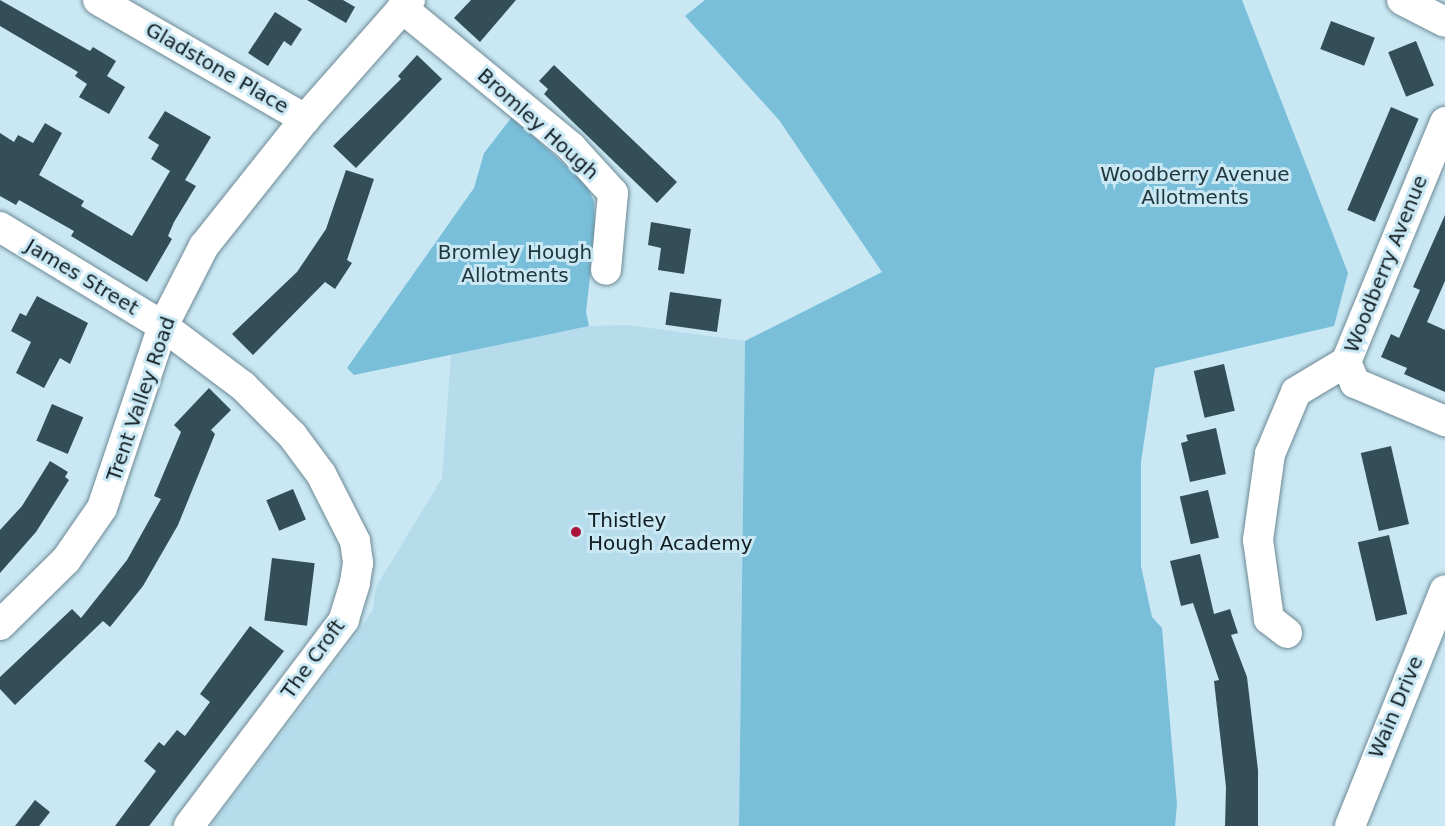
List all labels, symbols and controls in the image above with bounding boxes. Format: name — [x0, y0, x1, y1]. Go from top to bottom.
street label: Gladstone Place — [141, 17, 293, 119]
street label: Bromley Hough — [473, 63, 603, 185]
park label: Woodberry Avenue Allotments — [1100, 162, 1290, 209]
street label: Woodberry Avenue — [1339, 172, 1433, 356]
street label: James Street — [21, 234, 143, 320]
park label: Bromley Hough Allotments — [438, 240, 592, 287]
street label: Trent Valley Road — [102, 314, 180, 484]
place label: Thistley Hough Academy — [588, 508, 753, 555]
marker: Thistley Hough Academy — [569, 525, 583, 539]
street label: The Croft — [276, 615, 350, 703]
street label: Wain Drive — [1364, 652, 1428, 762]

